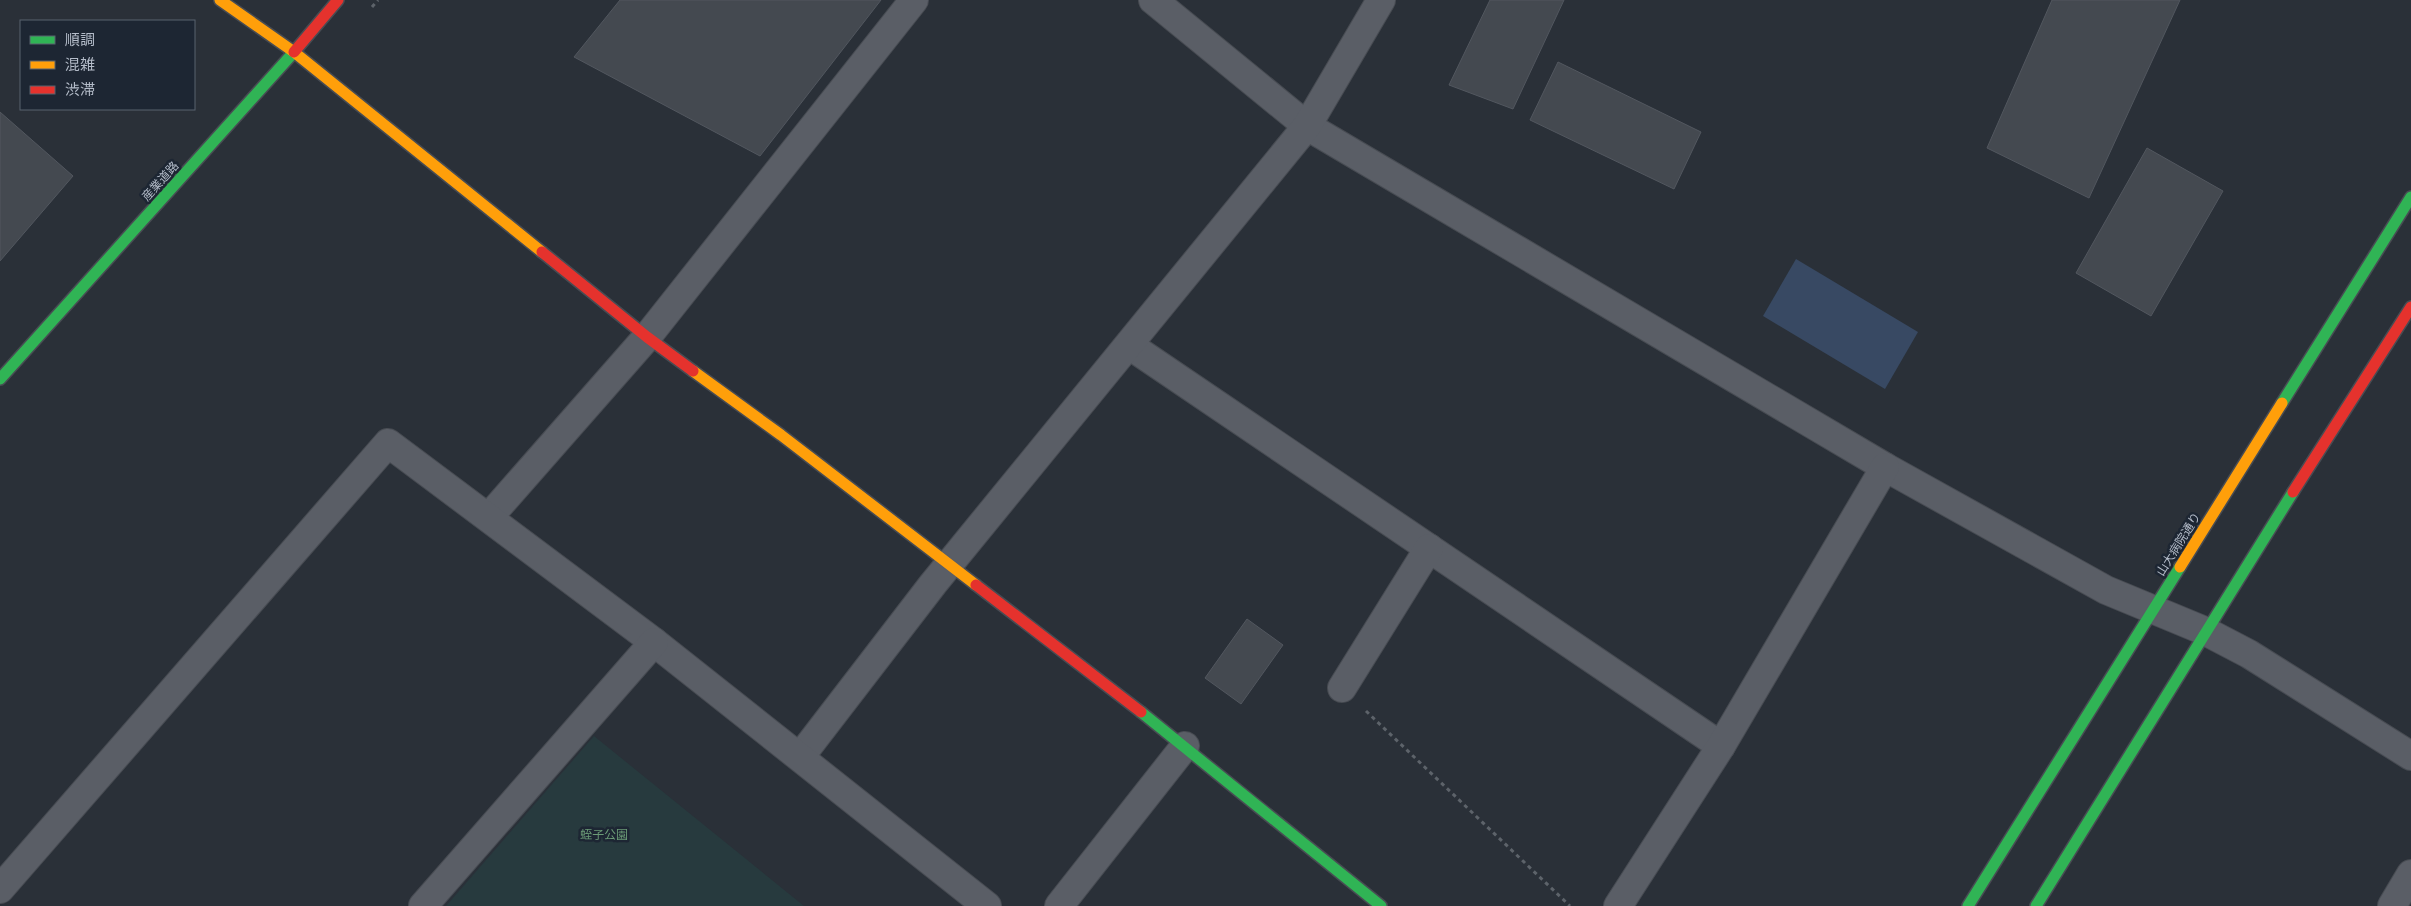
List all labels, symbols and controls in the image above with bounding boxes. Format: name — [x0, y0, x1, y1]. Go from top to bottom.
legend — [20, 20, 195, 110]
text: 順調 — [65, 30, 95, 49]
text: 混雑 — [65, 55, 95, 74]
text: 渋滞 — [65, 80, 95, 99]
street label: 産業道路 — [138, 158, 182, 204]
street label: 山大病院通り — [2153, 509, 2203, 579]
park label: 蛭子公園 — [580, 827, 628, 842]

